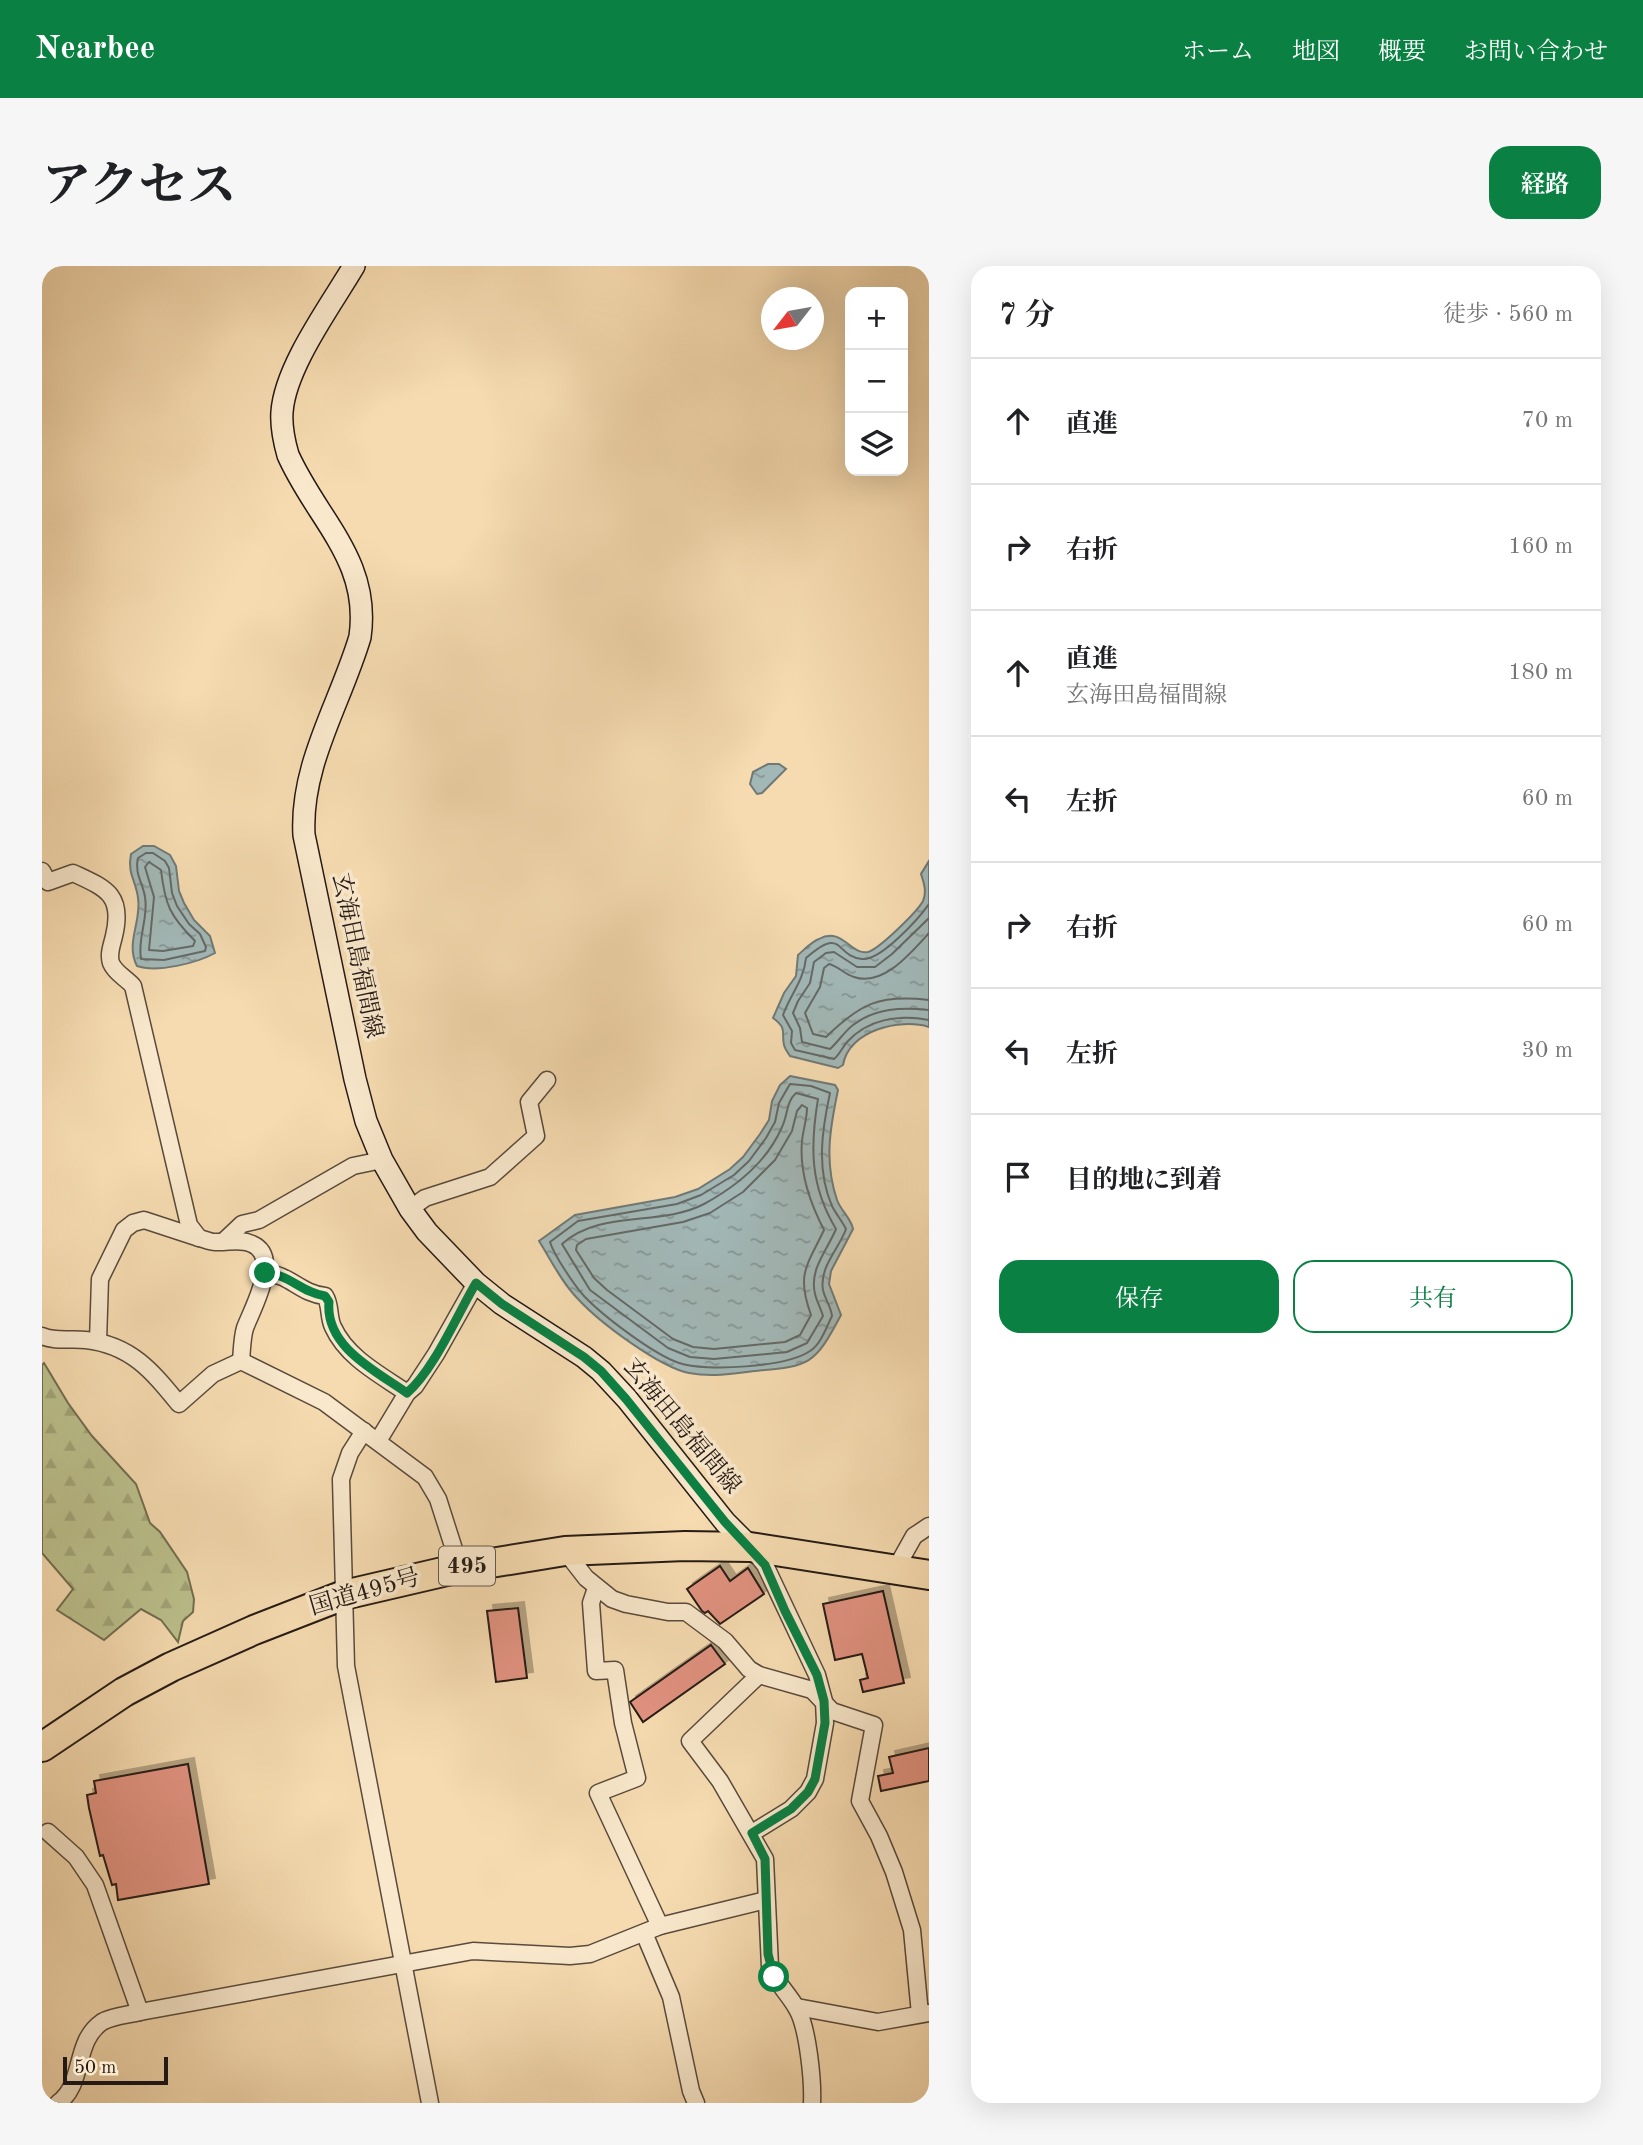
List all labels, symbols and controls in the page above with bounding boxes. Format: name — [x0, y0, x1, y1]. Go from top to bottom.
text: Nearbee — [35, 33, 155, 66]
text: ホーム — [1182, 41, 1254, 65]
text: 地図 — [1292, 41, 1340, 65]
text: 概要 — [1378, 41, 1426, 65]
text: お問い合わせ — [1464, 41, 1608, 65]
button: 経路 — [1489, 146, 1601, 219]
text: アクセス — [42, 164, 237, 213]
north arrow — [761, 287, 824, 350]
map controls — [845, 287, 908, 476]
button: + — [845, 287, 908, 350]
text: 7 分 — [999, 301, 1055, 331]
text: 徒歩 · 560 m — [1443, 303, 1573, 326]
button: − — [845, 350, 908, 413]
icon: ahead — [999, 402, 1037, 440]
text: 70 m — [1522, 409, 1573, 432]
text: 直進 — [1066, 412, 1118, 438]
button: layers — [845, 413, 908, 476]
icon: right — [999, 528, 1037, 566]
text: 160 m — [1508, 535, 1573, 558]
text: 右折 — [1066, 538, 1118, 564]
text: 直進 — [1066, 647, 1118, 673]
icon: ahead — [999, 654, 1037, 692]
text: 180 m — [1508, 661, 1573, 684]
text: 玄海田島福間線 — [1066, 684, 1227, 707]
icon: left — [999, 780, 1037, 818]
text: 60 m — [1522, 787, 1573, 810]
text: 左折 — [1066, 790, 1118, 816]
street label: 玄海田島福間線 — [327, 871, 388, 1041]
icon: right — [999, 906, 1037, 944]
text: 60 m — [1522, 913, 1573, 936]
text: 右折 — [1066, 916, 1118, 942]
icon: left — [999, 1032, 1037, 1070]
text: 30 m — [1522, 1039, 1573, 1062]
text: 左折 — [1066, 1042, 1118, 1068]
icon: arrive — [999, 1158, 1037, 1196]
text: 目的地に到着 — [1066, 1168, 1222, 1194]
route end — [249, 1257, 280, 1288]
button: 保存 — [999, 1260, 1279, 1333]
button: 共有 — [1293, 1260, 1573, 1333]
street label: 玄海田島福間線 — [618, 1353, 746, 1499]
road number: 495 — [439, 1546, 495, 1586]
street label: 国道495号 — [306, 1563, 423, 1620]
route start — [758, 1961, 789, 1992]
scale bar — [63, 2054, 168, 2086]
text: 50 m — [74, 2059, 116, 2078]

